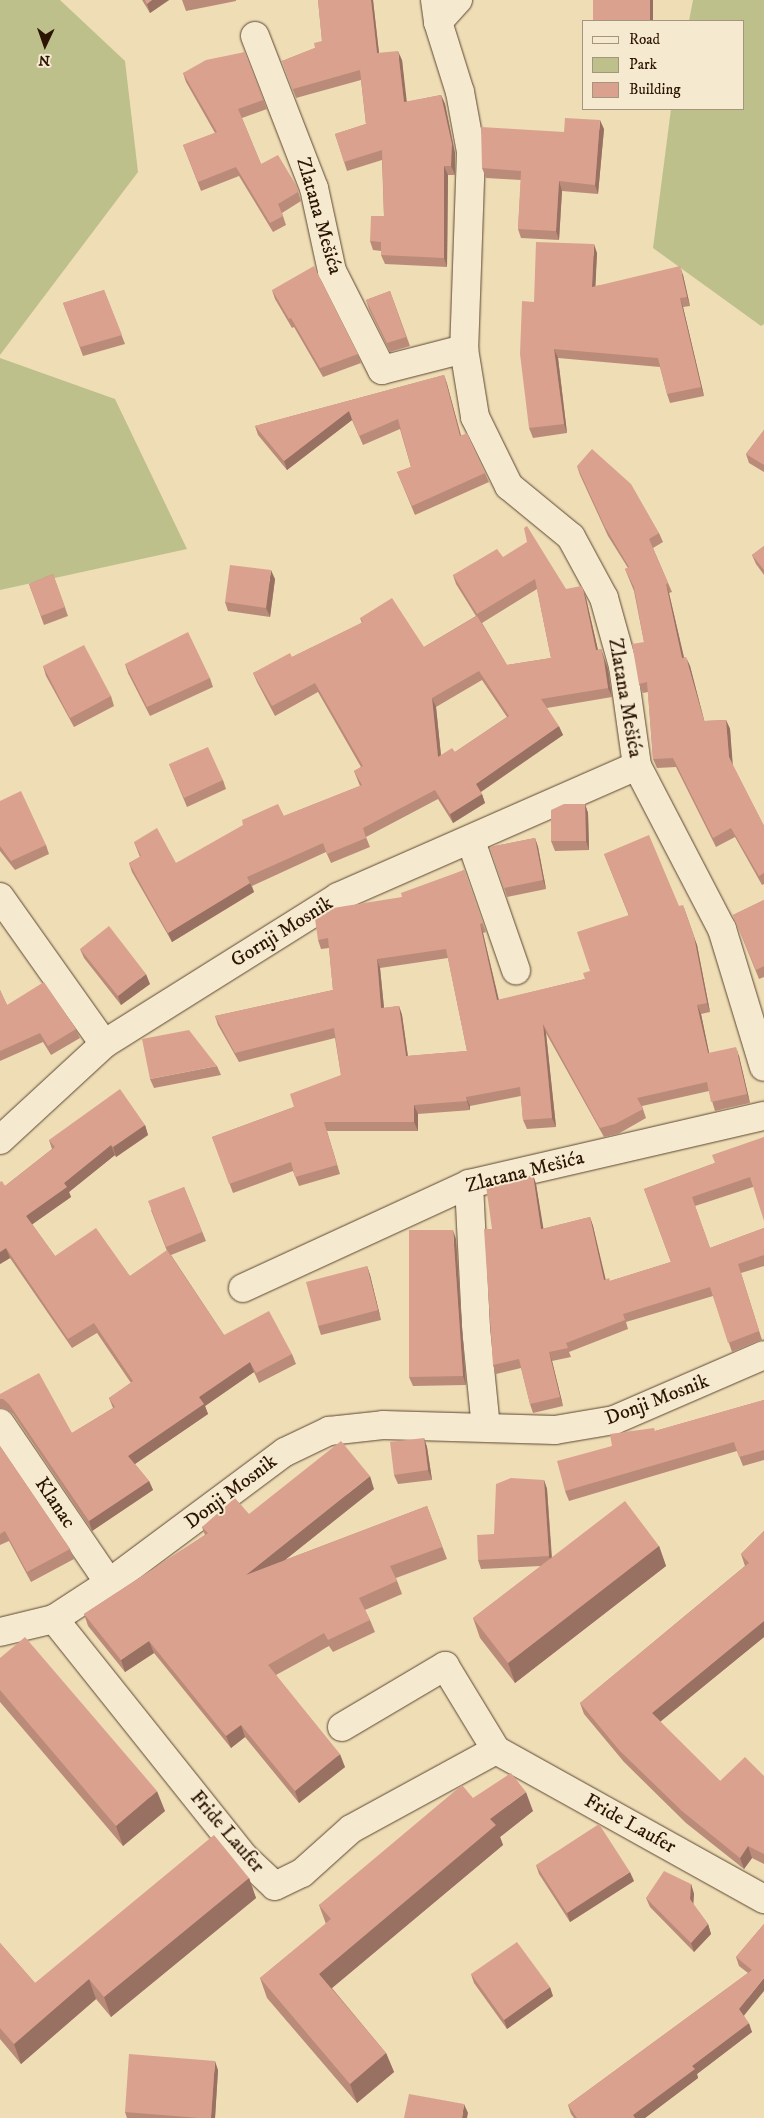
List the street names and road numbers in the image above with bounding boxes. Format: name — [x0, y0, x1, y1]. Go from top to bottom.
street label: Zlatana Mešića — [291, 155, 347, 277]
street label: Zlatana Mešića — [603, 636, 647, 760]
street label: Gornji Mosnik — [227, 891, 337, 973]
street label: Zlatana Mešića — [464, 1146, 586, 1198]
street label: Donji Mosnik — [602, 1369, 712, 1431]
street label: Donji Mosnik — [180, 1450, 282, 1534]
street label: Klanac — [29, 1473, 81, 1533]
street label: Fride Laufer — [185, 1786, 269, 1878]
street label: Fride Laufer — [580, 1789, 680, 1859]

